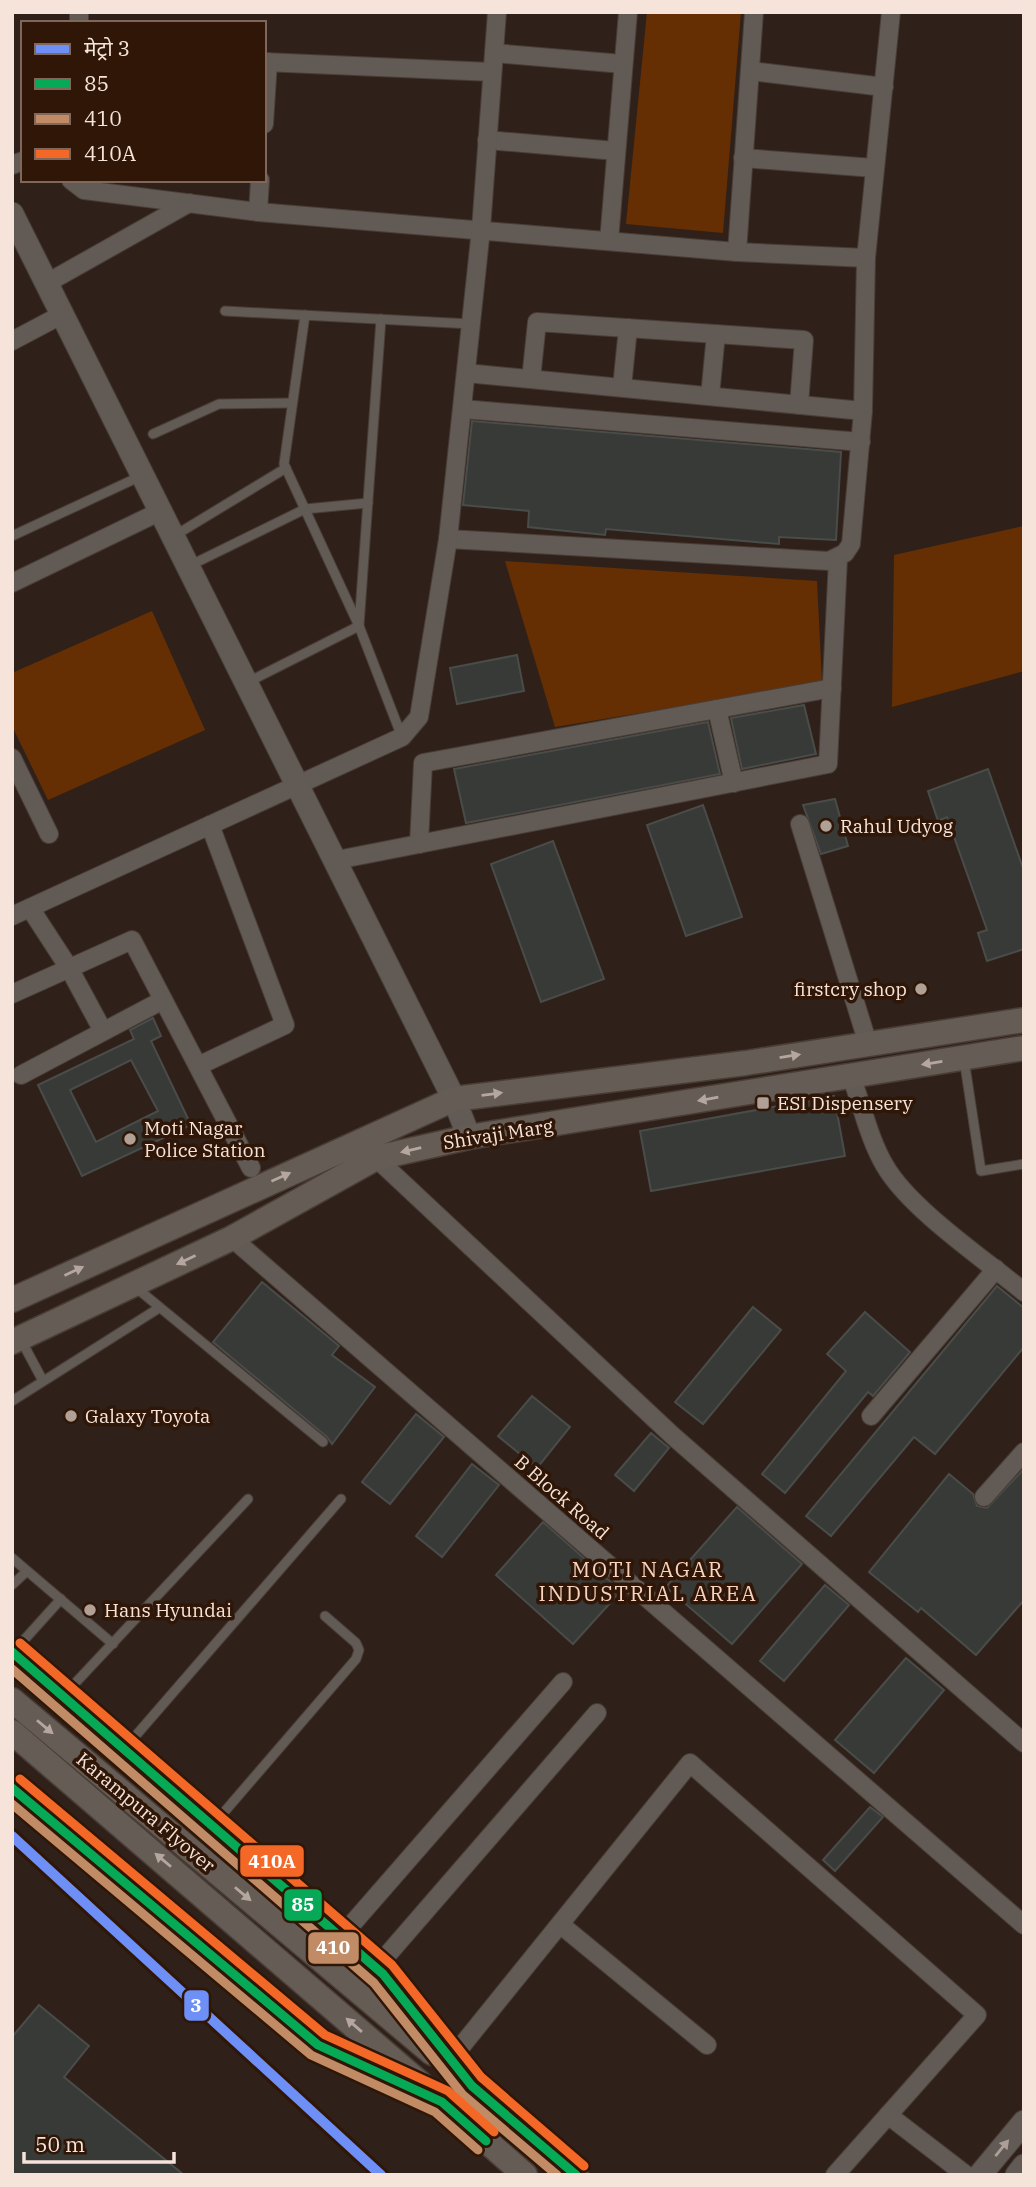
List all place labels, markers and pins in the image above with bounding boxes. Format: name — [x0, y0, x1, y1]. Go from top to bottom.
place label: Rahul Udyog — [840, 814, 954, 838]
marker: Rahul Udyog — [818, 818, 834, 834]
place label: firstcry shop — [794, 977, 907, 1001]
marker: firstcry shop — [913, 981, 929, 997]
place label: ESI Dispensery — [777, 1091, 914, 1115]
marker: ESI Dispensery — [755, 1095, 771, 1111]
place label: Moti Nagar Police Station — [144, 1116, 266, 1162]
marker: Moti Nagar Police Station — [122, 1131, 138, 1147]
place label: Galaxy Toyota — [85, 1404, 210, 1428]
marker: Galaxy Toyota — [63, 1408, 79, 1424]
place label: Hans Hyundai — [104, 1598, 232, 1622]
marker: Hans Hyundai — [82, 1602, 98, 1618]

